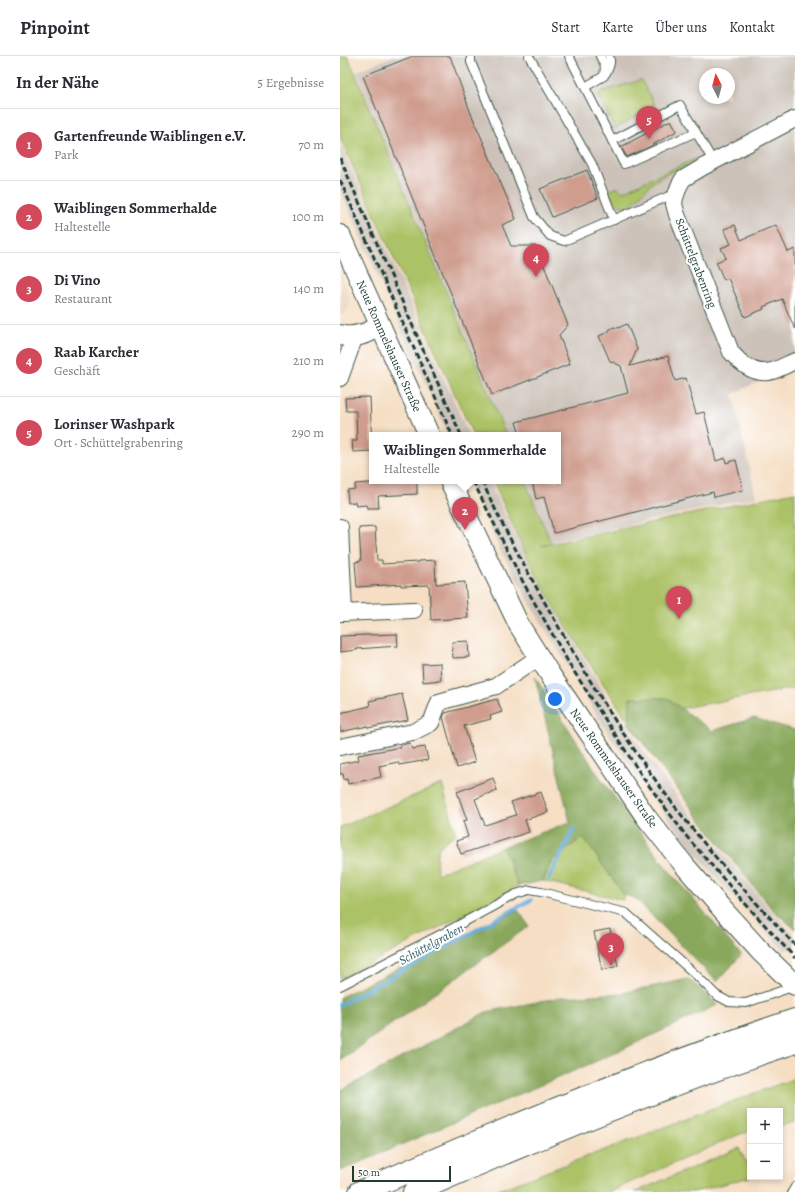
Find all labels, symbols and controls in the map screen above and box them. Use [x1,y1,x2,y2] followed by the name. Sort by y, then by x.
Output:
[20,15,90,41] text: Pinpoint
[551,18,580,37] text: Start
[602,18,633,37] text: Karte
[655,18,707,37] text: Über uns
[729,18,775,37] text: Kontakt
[699,68,735,104] north arrow
[16,71,99,94] text: In der Nähe
[258,74,324,91] text: 5 Ergebnisse
[636,106,662,139] pin: 5
[54,126,246,146] text: Gartenfreunde Waiblingen e.V.
[27,136,31,153] text: 1
[298,136,324,153] text: 70 m
[54,146,78,163] text: Park
[54,198,217,218] text: Waiblingen Sommerhalde
[26,208,32,225] text: 2
[292,208,324,225] text: 100 m
[672,216,720,310] street label: Schüttelgrabenring
[54,218,110,235] text: Haltestelle
[523,244,549,277] pin: 4
[54,270,101,290] text: Di Vino
[353,278,425,414] street label: Neue Rommelshauser Straße
[26,280,32,297] text: 3
[293,280,324,297] text: 140 m
[54,290,112,307] text: Restaurant
[54,342,139,362] text: Raab Karcher
[26,352,32,369] text: 4
[293,352,324,369] text: 210 m
[54,362,100,379] text: Geschäft
[54,414,174,434] text: Lorinser Washpark
[26,424,32,441] text: 5
[292,424,324,441] text: 290 m
[369,432,561,484] popup
[54,434,183,451] text: Ort · Schüttelgrabenring
[383,440,547,460] text: Waiblingen Sommerhalde
[383,460,440,477] text: Haltestelle
[452,497,478,530] pin: 2
[666,586,692,619] pin: 1
[545,689,565,709] your location
[567,705,661,831] street label: Neue Rommelshauser Straße
[395,919,467,969] water label: Schüttelgraben
[598,933,624,966] pin: 3
[747,1108,783,1180] map controls
[747,1108,783,1144] button: +
[747,1144,783,1180] button: −
[352,1164,451,1183] scale bar
[358,1165,380,1180] text: 50 m

